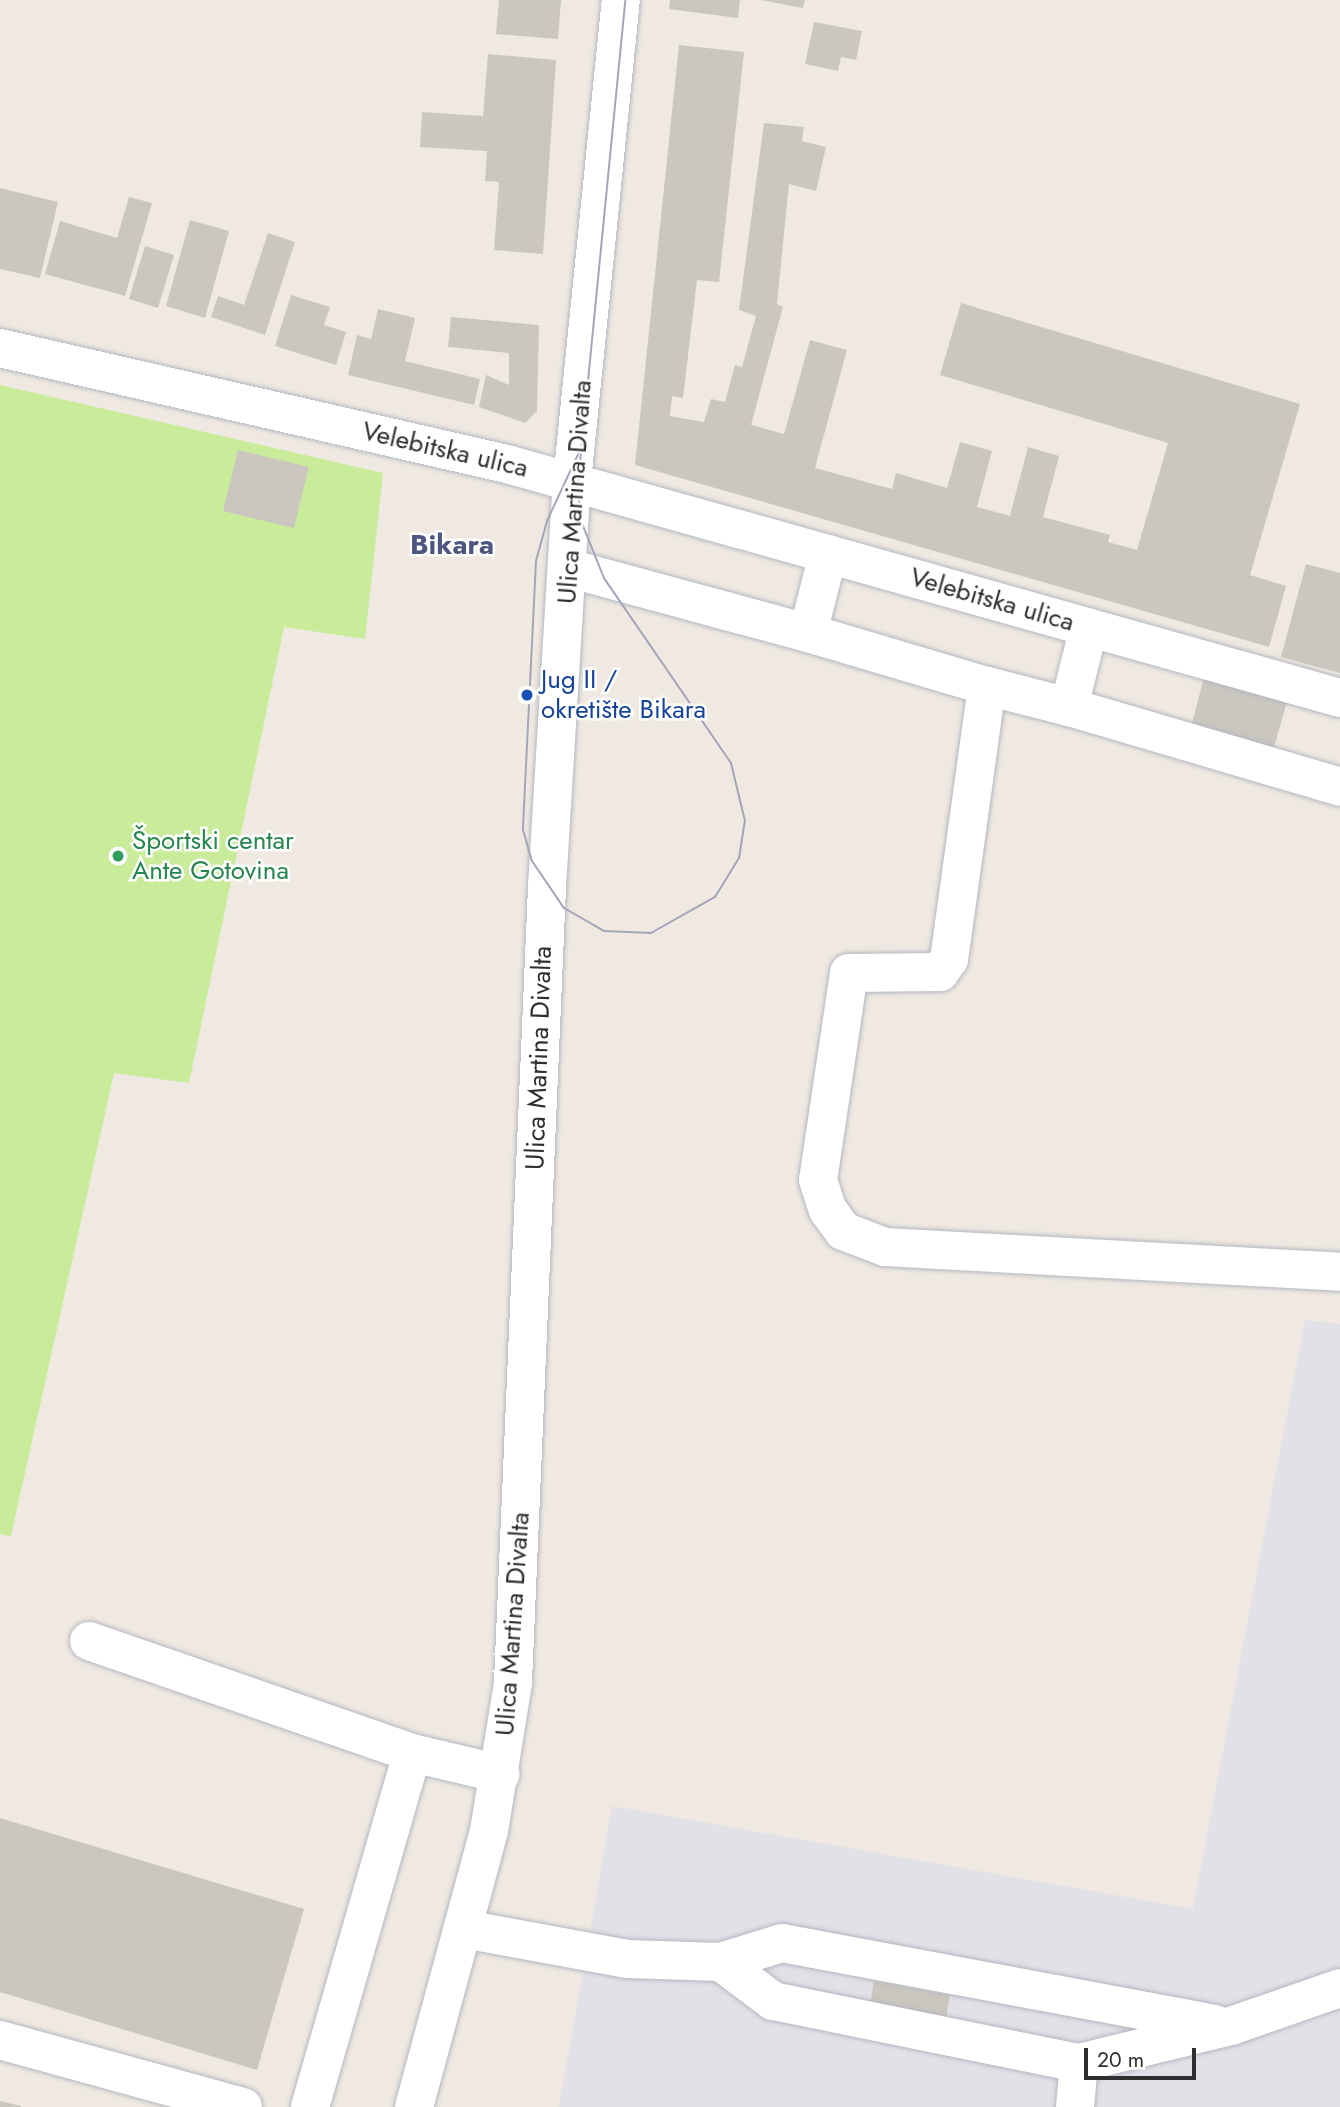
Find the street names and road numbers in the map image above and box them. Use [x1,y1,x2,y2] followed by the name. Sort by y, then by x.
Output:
[552,379,598,605] street label: Ulica Martina Divalta
[359,416,531,484] street label: Velebitska ulica
[906,562,1078,638] street label: Velebitska ulica
[519,945,559,1171] street label: Ulica Martina Divalta
[490,1511,536,1737] street label: Ulica Martina Divalta

